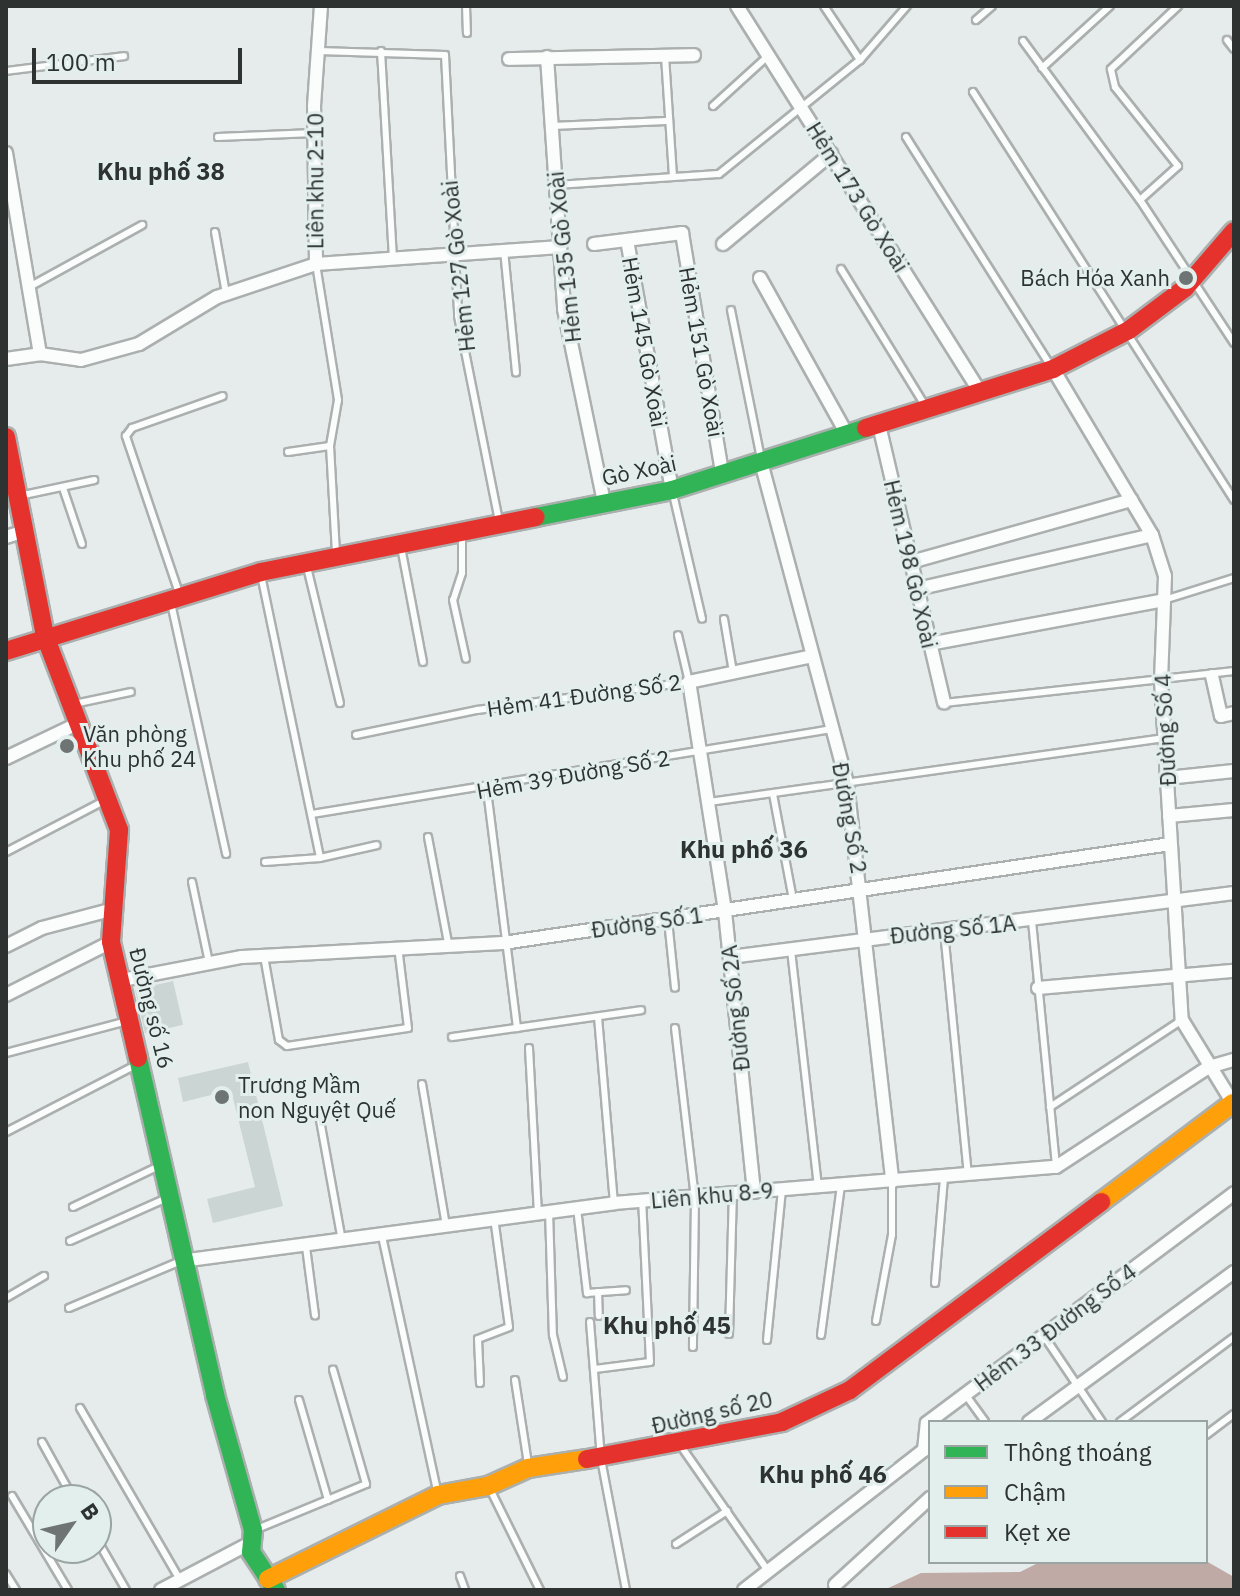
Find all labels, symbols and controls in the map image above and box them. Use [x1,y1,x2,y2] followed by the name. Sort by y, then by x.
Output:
[36,32,246,82] scale bar
[46,46,116,78] text: 100 m
[302,113,328,249] street label: Liên khu 2-10
[801,117,915,277] street label: Hẻm 173 Gò Xoài
[97,158,225,186] district label: Khu phố 38
[542,170,586,344] street label: Hẻm 135 Gò Xoài
[436,179,480,353] street label: Hẻm 127 Gò Xoài
[617,255,673,429] street label: Hẻm 145 Gò Xoài
[674,265,730,439] street label: Hẻm 151 Gò Xoài
[1020,265,1170,291] place label: Bách Hóa Xanh
[1177,269,1195,287] marker: Bách Hóa Xanh
[599,449,679,491] street label: Gò Xoài
[879,477,943,651] street label: Hẻm 198 Gò Xoài
[485,668,683,722] street label: Hẻm 41 Đường Số 2
[1149,673,1181,787] street label: Đường Số 4
[83,720,196,772] place label: Văn phòng Khu phố 24
[58,737,76,755] marker: Văn phòng Khu phố 24
[474,744,672,804] street label: Hẻm 39 Đường Số 2
[827,760,873,876] street label: Đường Số 2
[680,836,808,864] district label: Khu phố 36
[589,901,705,943] street label: Đường Số 1
[889,909,1017,949] street label: Đường Số 1A
[715,944,755,1072] street label: Đường Số 2A
[124,945,180,1071] street label: Đường số 16
[238,1071,396,1122] place label: Trương Mầm non Nguyệt Quế
[213,1088,231,1106] marker: Trương Mầm non Nguyệt Quế
[649,1176,775,1214] street label: Liên khu 8-9
[969,1257,1141,1397] street label: Hẻm 33 Đường Số 4
[603,1312,731,1340] district label: Khu phố 45
[649,1385,775,1439] street label: Đường số 20
[928,1420,1208,1564] legend
[1004,1436,1151,1468] text: Thông thoáng
[759,1461,887,1489] district label: Khu phố 46
[1004,1476,1066,1508] text: Chậm
[32,1484,112,1564] north arrow
[75,1497,107,1526] text: B
[1004,1516,1071,1548] text: Kẹt xe

